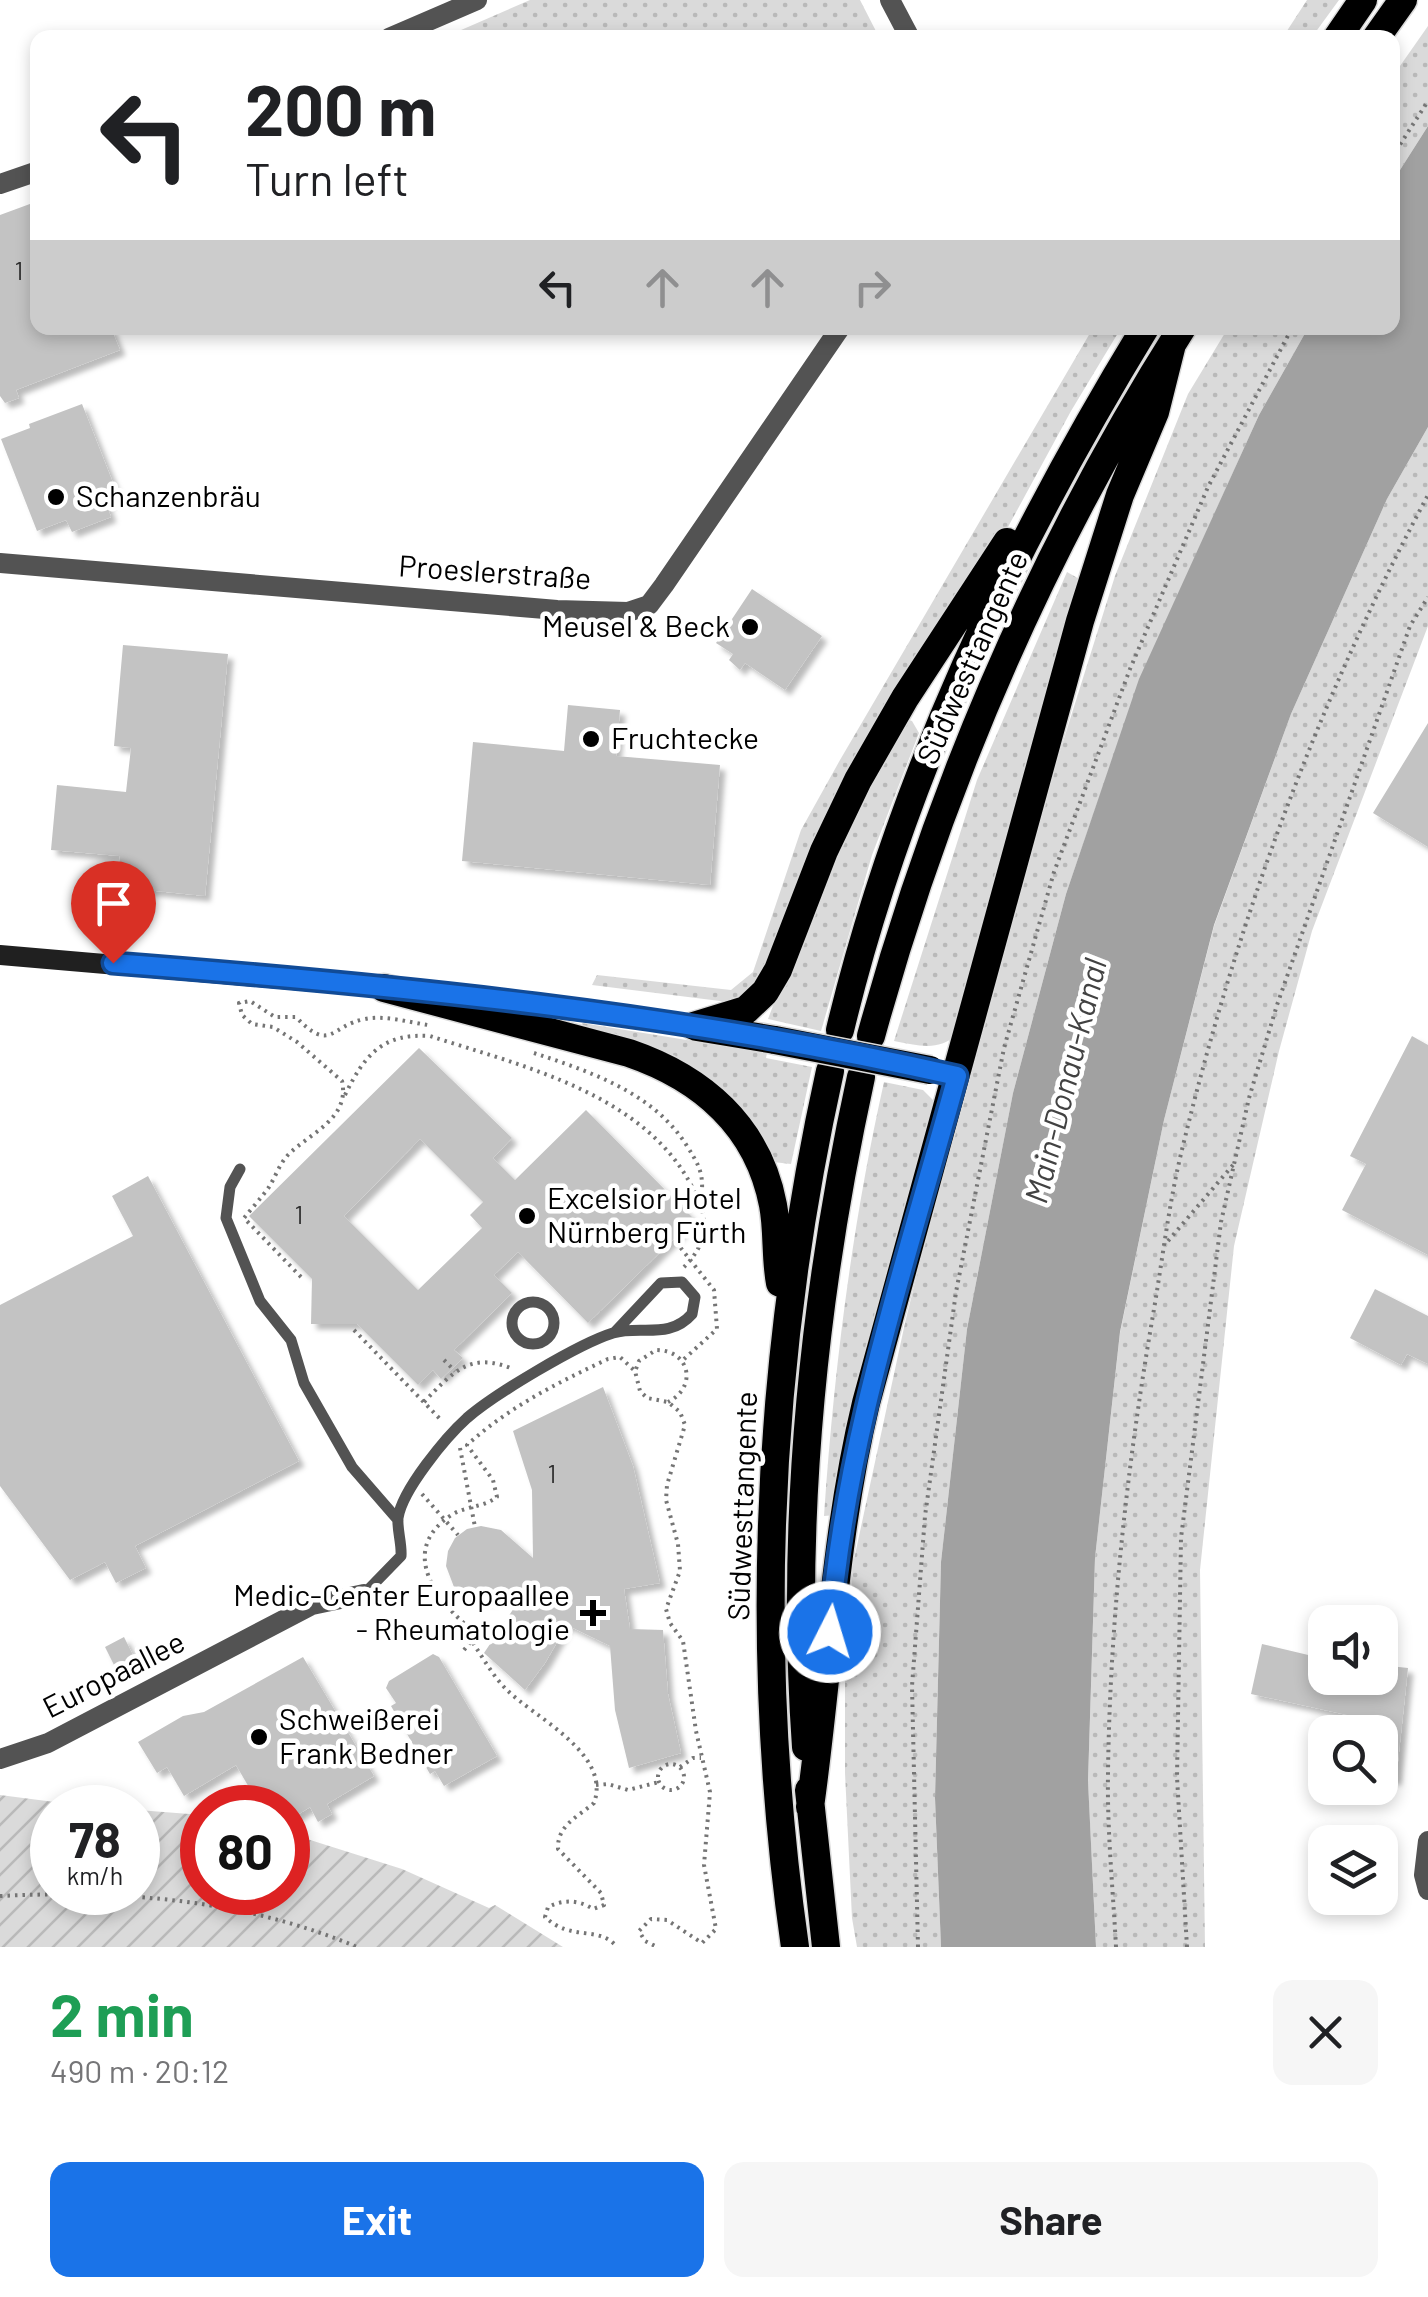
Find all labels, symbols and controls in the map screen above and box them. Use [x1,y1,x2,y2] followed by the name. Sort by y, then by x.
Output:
[245,66,436,150] text: 200 m
[80,70,210,200] icon: left
[245,151,409,205] text: Turn left
[15,255,23,285] house number: 1
[530,260,585,315] icon: left
[635,260,690,315] icon: ahead
[740,260,795,315] icon: ahead
[845,260,900,315] icon: right
[76,477,261,513] place label: Schanzenbräu
[45,486,67,508] marker: Schanzenbräu
[908,545,1034,769] street label: Südwesttangente
[398,546,593,596] street label: Proeslerstraße
[542,607,730,643] place label: Meusel & Beck
[739,616,761,638] marker: Meusel & Beck
[611,719,759,755] place label: Fruchtecke
[580,728,602,750] marker: Fruchtecke
[71,861,156,964] pin
[86,876,141,931] icon: arrive
[1015,954,1113,1207] water label: Main-Donau-Kanal
[547,1179,746,1249] place label: Excelsior Hotel Nürnberg Fürth
[295,1199,303,1229] house number: 1
[516,1205,538,1227] marker: Excelsior Hotel Nürnberg Fürth
[719,1391,763,1621] street label: Südwesttangente
[548,1458,556,1488] house number: 1
[233,1576,570,1646] place label: Medic-Center Europaallee - Rheumatologie
[778,1580,882,1684] position arrow
[580,1600,606,1626] marker: Medic-Center Europaallee - Rheumatologie
[1308,1605,1398,1915] map controls
[1308,1605,1398,1695] button: sound
[36,1622,190,1724] street label: Europaallee
[279,1700,453,1770] place label: Schweißerei Frank Bedner
[1308,1715,1398,1805] button: search
[248,1726,270,1748] marker: Schweißerei Frank Bedner
[180,1785,310,1915] speed limit sign: 80
[69,1808,121,1868] text: 78
[1308,1825,1398,1915] button: layers
[67,1860,123,1890] text: km/h
[50,1977,194,2049] text: 2 min
[1273,1980,1378,2085] button: close
[50,2051,229,2089] text: 490 m · 20:12
[50,2162,704,2277] button: Exit
[724,2162,1378,2277] button: Share

